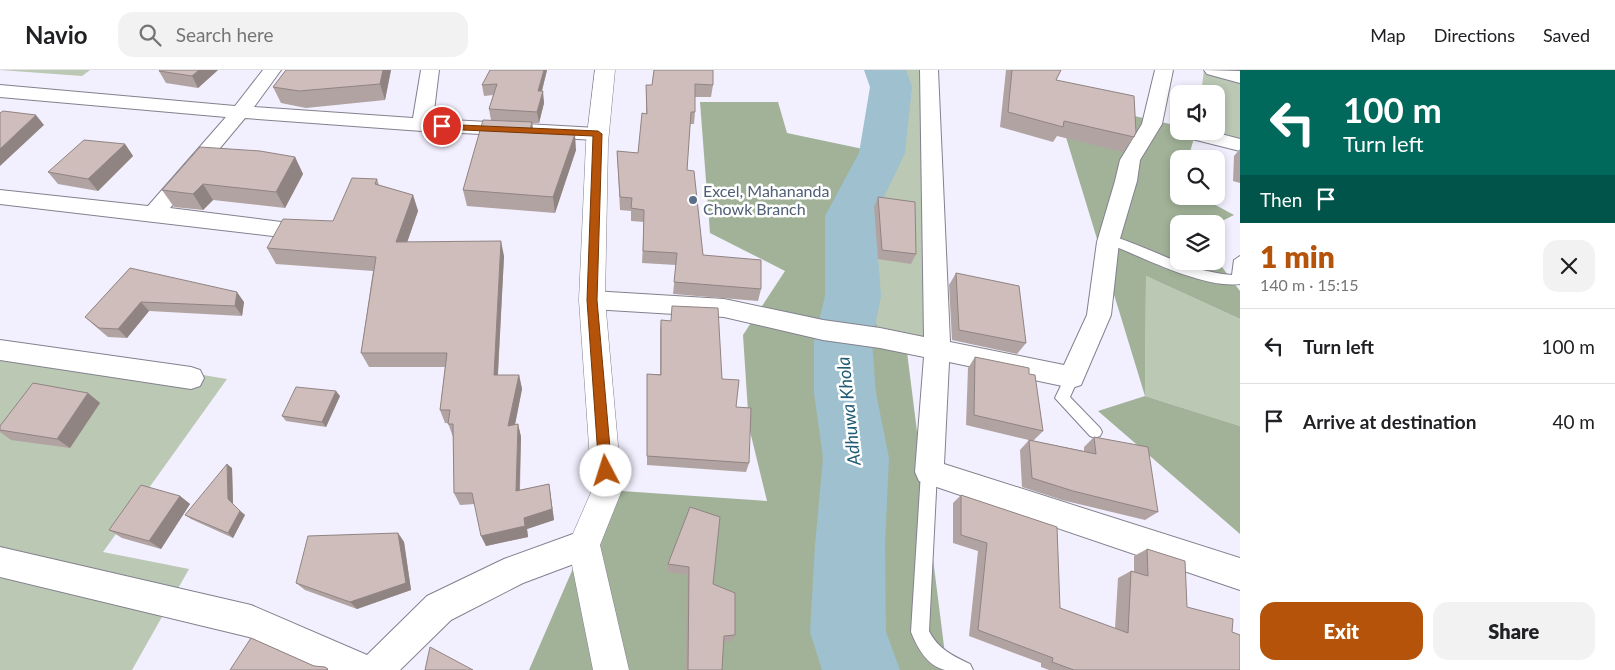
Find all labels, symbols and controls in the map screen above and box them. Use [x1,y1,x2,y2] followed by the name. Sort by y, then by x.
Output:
[118,12,468,57] search box
[25,20,88,49] text: Navio
[136,21,164,49] icon: search
[176,23,274,46] text: Search here
[1370,24,1406,46] text: Map
[1434,24,1515,46] text: Directions
[1543,24,1590,46] text: Saved
[1170,85,1225,270] map controls
[1170,85,1225,140] button: sound
[1343,88,1442,130] text: 100 m
[1260,90,1325,155] icon: left
[421,105,463,147] pin
[428,112,456,140] icon: arrive
[1343,130,1424,157] text: Turn left
[1170,150,1225,205] button: search
[703,181,829,218] place label: Excel, Mahananda Chowk Branch
[1312,185,1340,213] icon: arrive
[1260,188,1302,211] text: Then
[687,194,699,206] marker: Excel, Mahananda Chowk Branch
[1170,215,1225,270] button: layers
[1260,238,1335,274] text: 1 min
[1543,240,1595,292] button: close
[1260,275,1359,294] text: 140 m · 15:15
[1260,332,1288,360] icon: left
[1303,335,1374,358] text: Turn left
[1541,335,1595,358] text: 100 m
[831,356,865,468] water label: Adhuwa Khola
[1260,407,1288,435] icon: arrive
[1303,410,1476,433] text: Arrive at destination
[1552,410,1595,433] text: 40 m
[579,444,631,496] position arrow
[1260,602,1423,660] button: Exit
[1433,602,1595,660] button: Share

